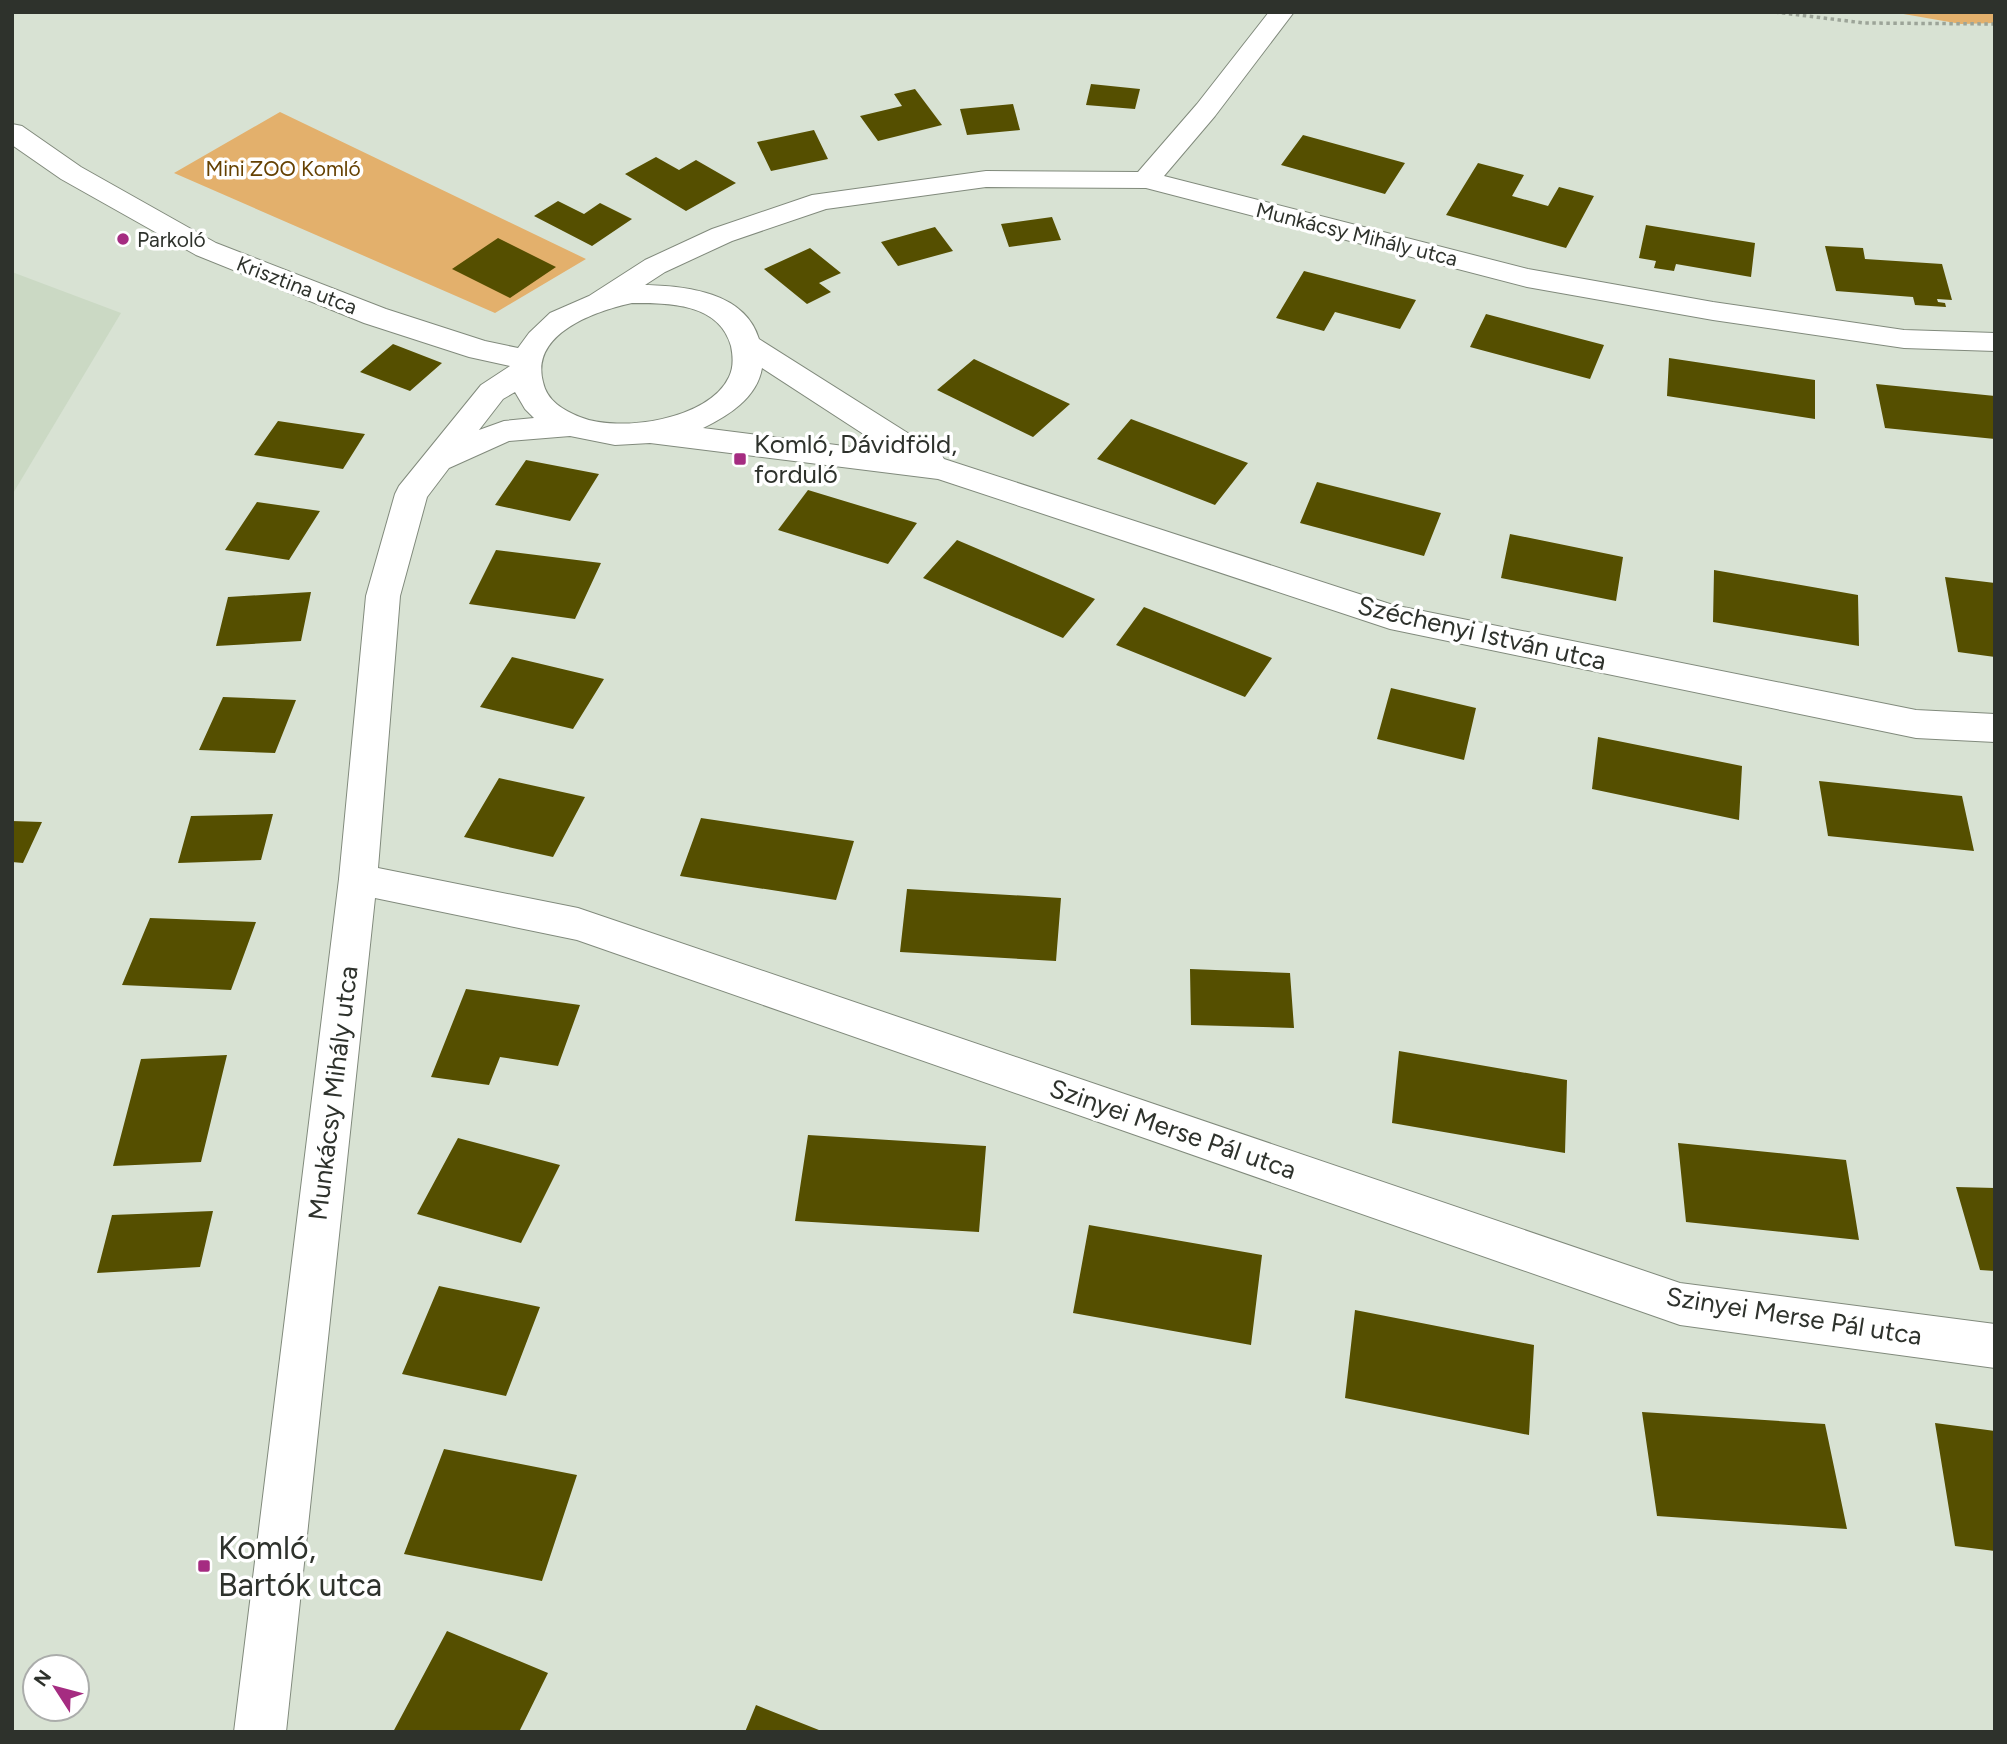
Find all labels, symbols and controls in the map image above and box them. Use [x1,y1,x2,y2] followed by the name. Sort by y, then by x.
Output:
[205,156,361,181] park label: Mini ZOO Komló
[1254,197,1460,271] street label: Munkácsy Mihály utca
[137,227,206,252] place label: Parkoló
[115,231,131,247] marker: Parkoló
[233,251,361,319] street label: Krisztina utca
[754,428,957,490] place label: Komló, Dávidföld, forduló
[732,451,748,467] marker: Komló, Dávidföld, forduló
[1355,589,1609,677] street label: Széchenyi István utca
[302,964,364,1222] street label: Munkácsy Mihály utca
[1046,1072,1300,1186] street label: Szinyei Merse Pál utca
[1664,1280,1924,1352] street label: Szinyei Merse Pál utca
[218,1529,382,1604] place label: Komló, Bartók utca
[196,1558,212,1574] marker: Komló, Bartók utca
[21,1653,91,1723] north arrow
[29,1666,56,1691] text: N

